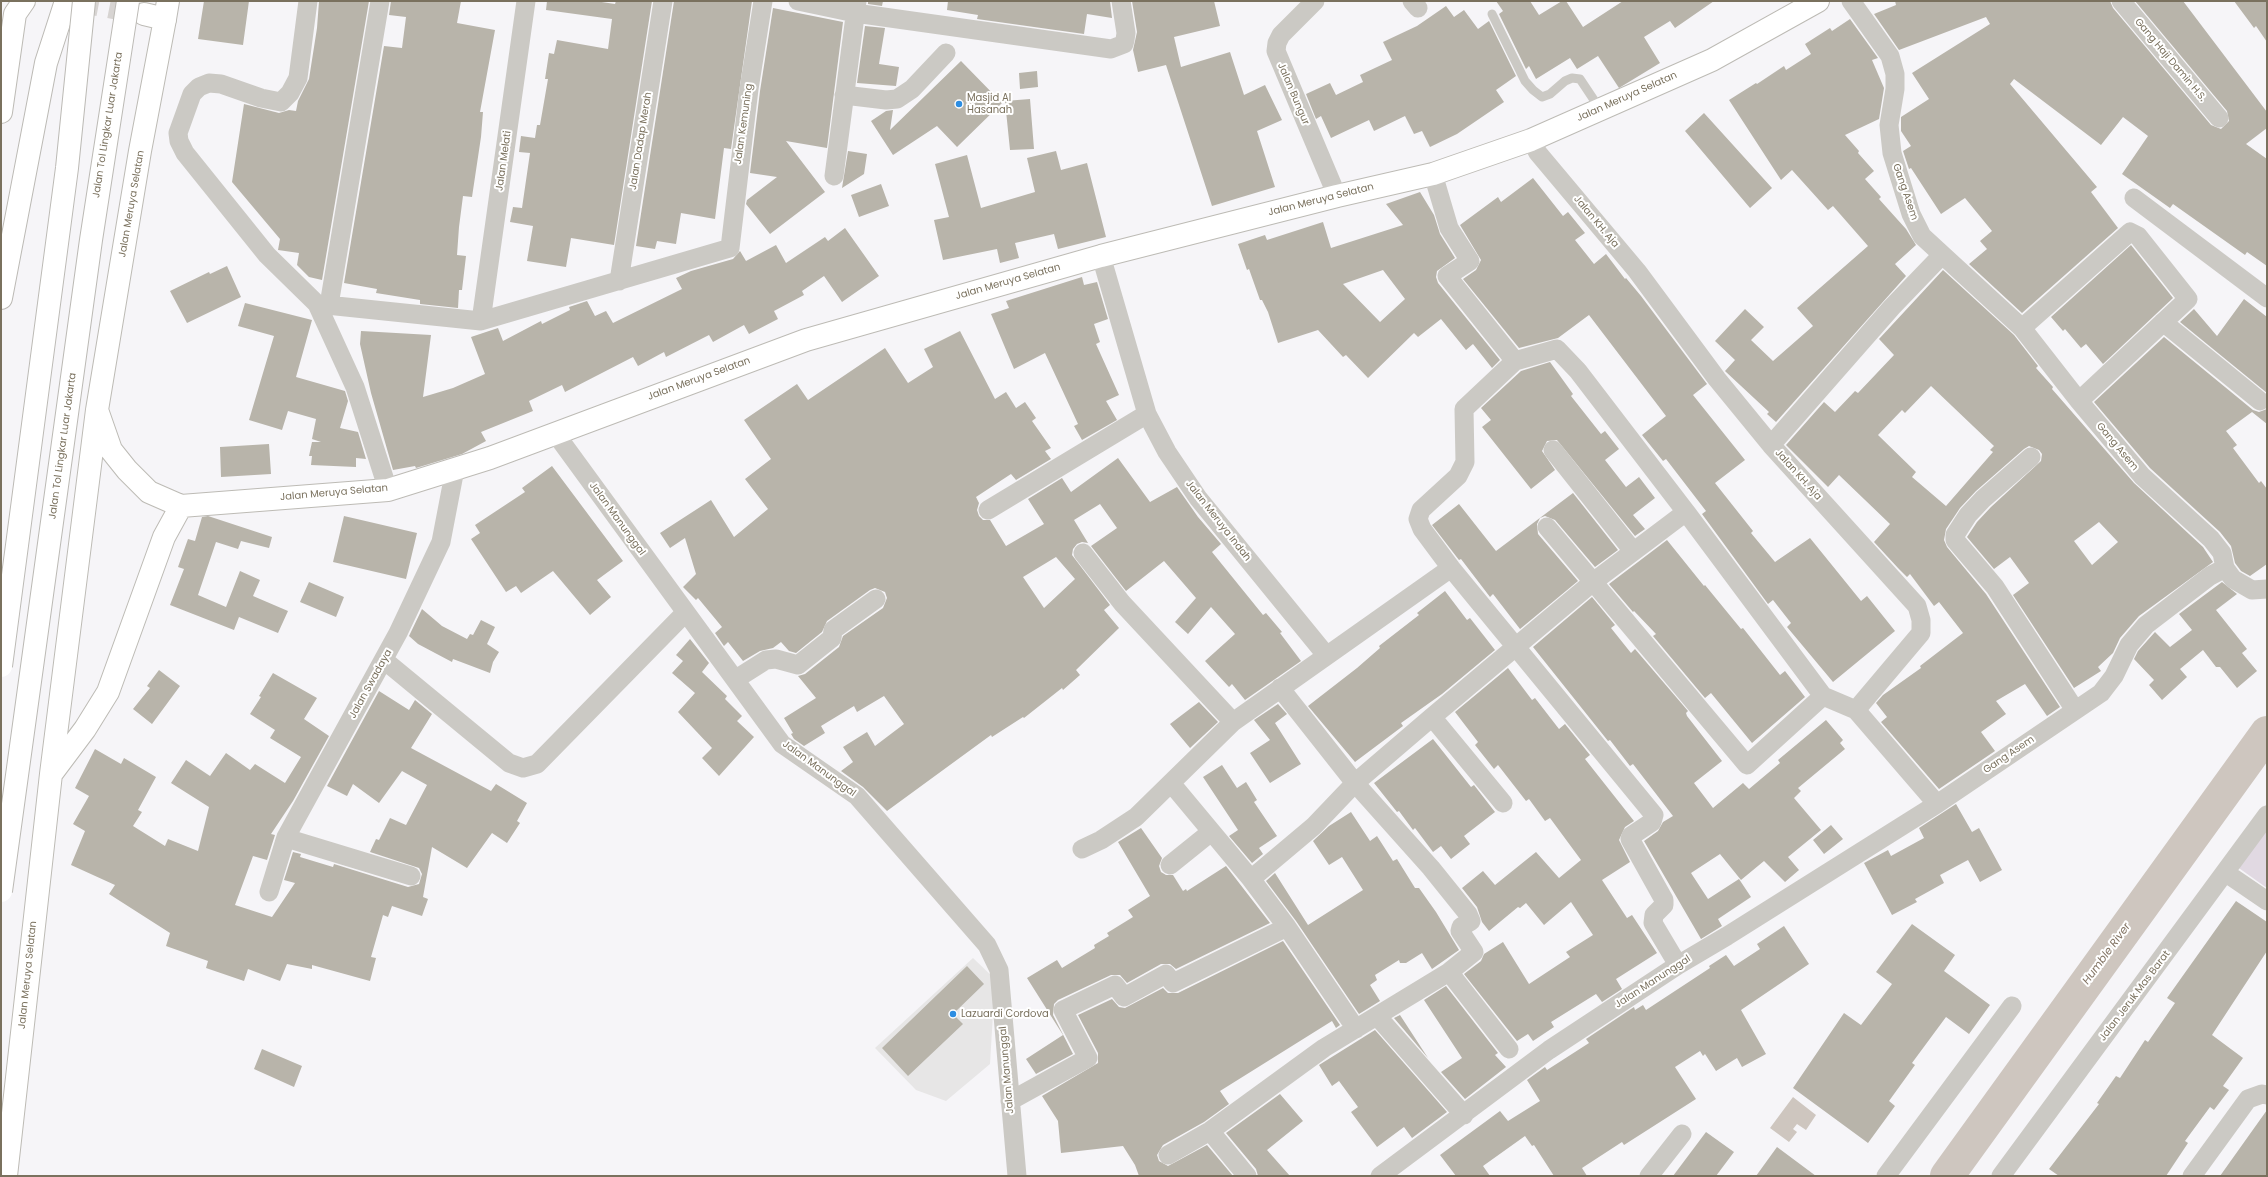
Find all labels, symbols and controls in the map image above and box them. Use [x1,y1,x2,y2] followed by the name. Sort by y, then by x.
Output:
[2132,16,2208,104] street label: Gang Haji Damin H.S.
[91,51,125,199] street label: Jalan Tol Lingkar Luar Jakarta
[1275,61,1311,127] street label: Jalan Bungur
[1575,69,1679,125] street label: Jalan Meruya Selatan
[732,83,756,165] street label: Jalan Kemuning
[627,91,655,191] street label: Jalan Dadap Merah
[967,92,1012,116] place label: Masjid Al Hasanah
[954,99,964,109] marker: Masjid Al Hasanah
[494,130,514,192] street label: Jalan Melati
[117,150,147,258] street label: Jalan Meruya Selatan
[1890,162,1920,222] street label: Gang Asem
[1267,181,1375,219] street label: Jalan Meruya Selatan
[1571,194,1621,250] street label: Jalan KH. Aja
[954,261,1062,303] street label: Jalan Meruya Selatan
[646,355,752,403] street label: Jalan Meruya Selatan
[47,372,79,520] street label: Jalan Tol Lingkar Luar Jakarta
[2093,421,2141,473] street label: Gang Asem
[1772,447,1824,503] street label: Jalan KH. Aja
[1183,478,1253,564] street label: Jalan Meruya Indah
[586,480,648,558] street label: Jalan Manunggal
[279,482,389,504] street label: Jalan Meruya Selatan
[347,647,395,721] street label: Jalan Swadaya
[1981,734,2037,776] street label: Gang Asem
[780,738,858,800] street label: Jalan Manunggal
[16,920,40,1030] street label: Jalan Meruya Selatan
[2080,921,2134,987] water label: Humble River
[2097,948,2173,1044] street label: Jalan Jeruk Mas Barat
[1613,953,1693,1011] street label: Jalan Manunggal
[961,1008,1049,1020] place label: Lazuardi Cordova
[948,1009,958,1019] marker: Lazuardi Cordova
[997,1026,1017,1114] street label: Jalan Manunggal

